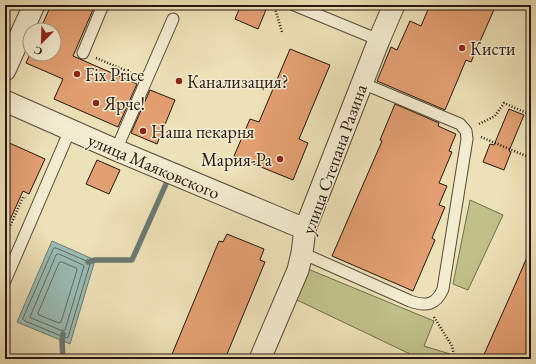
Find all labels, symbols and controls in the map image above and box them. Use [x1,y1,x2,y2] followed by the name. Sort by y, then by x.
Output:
[22,22,62,62] north arrow
[470,37,516,60] place label: Кисти
[32,43,44,59] text: С
[457,43,467,53] marker: Кисти
[85,63,144,86] place label: Fix Price
[72,69,82,79] marker: Fix Price
[187,70,288,93] place label: Канализация?
[174,76,184,86] marker: Канализация?
[296,80,372,237] street label: улица Степана Разина
[103,92,145,115] place label: Ярче!
[91,98,101,108] marker: Ярче!
[151,120,254,143] place label: Наша пекарня
[138,126,148,136] marker: Наша пекарня
[85,128,223,204] street label: улица Маяковского
[201,148,273,171] place label: Мария-Ра
[275,154,285,164] marker: Мария-Ра

